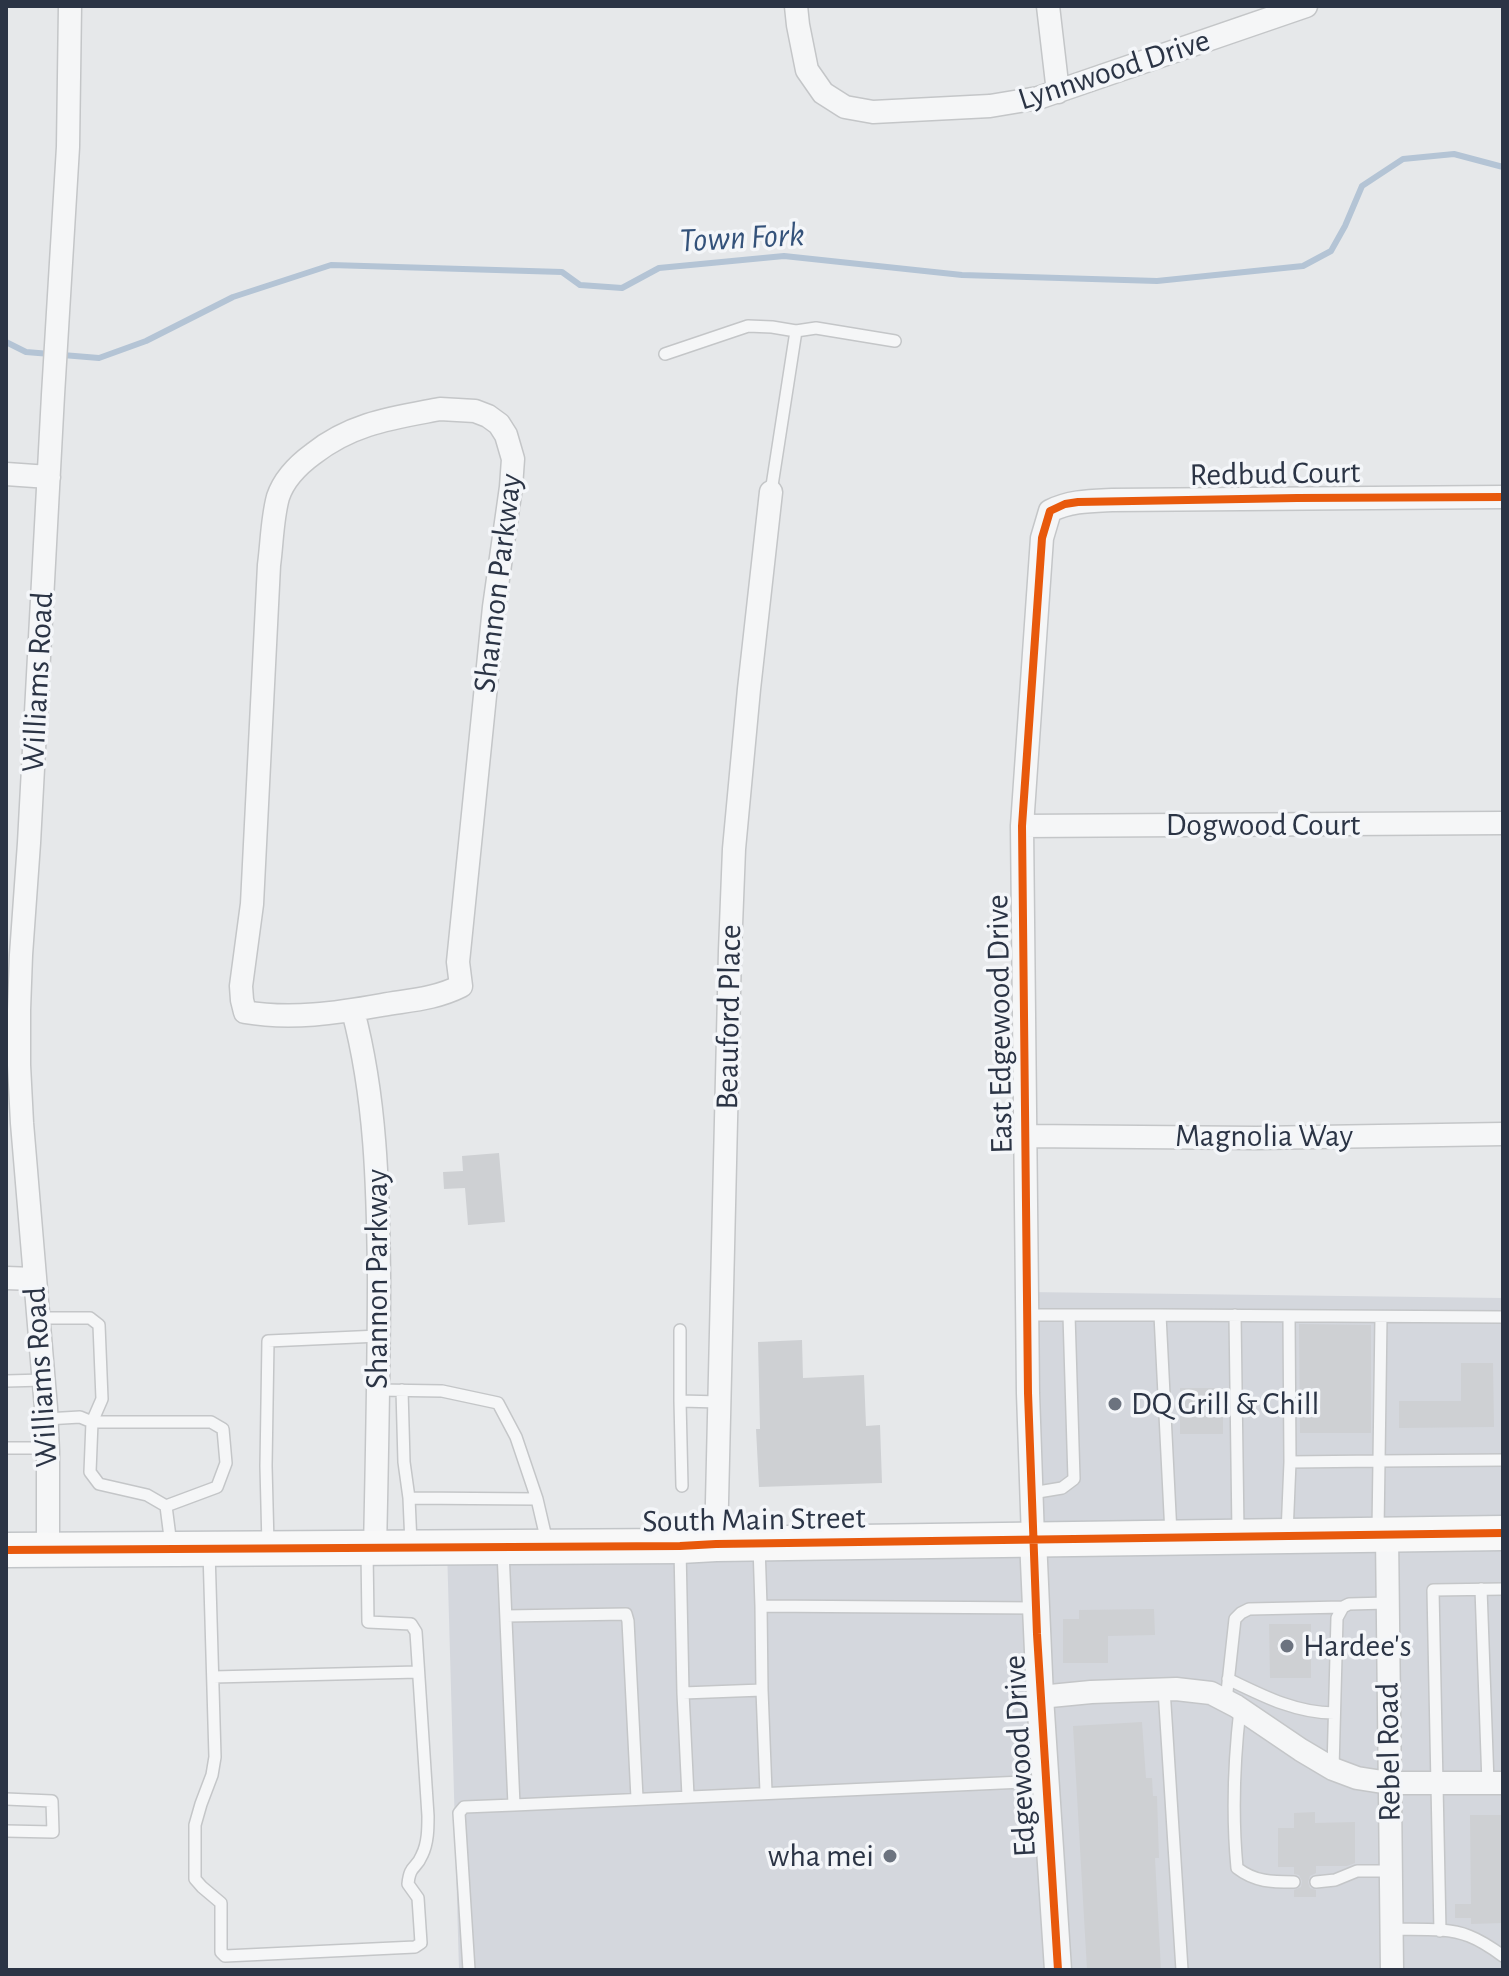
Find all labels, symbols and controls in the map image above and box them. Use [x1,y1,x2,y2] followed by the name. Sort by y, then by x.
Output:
[1013,21,1215,119] street label: Lynnwood Drive
[679,214,805,262] water label: Town Fork
[1189,453,1361,495] street label: Redbud Court
[466,471,530,695] street label: Shannon Parkway
[14,591,62,773] street label: Williams Road
[1166,806,1360,844] street label: Dogwood Court
[979,894,1021,1154] street label: East Edgewood Drive
[708,924,750,1110] street label: Beauford Place
[1175,1117,1353,1155] street label: Magnolia Way
[358,1169,396,1389] street label: Shannon Parkway
[16,1286,66,1468] street label: Williams Road
[1131,1385,1319,1423] place label: DQ Grill & Chill
[1106,1395,1124,1413] marker: DQ Grill & Chill
[642,1499,866,1541] street label: South Main Street
[1303,1627,1411,1665] place label: Hardee's
[1278,1637,1296,1655] marker: Hardee's
[996,1654,1044,1858] street label: Edgewood Drive
[1369,1682,1409,1822] street label: Rebel Road
[768,1837,874,1875] place label: wha mei
[881,1847,899,1865] marker: wha mei

